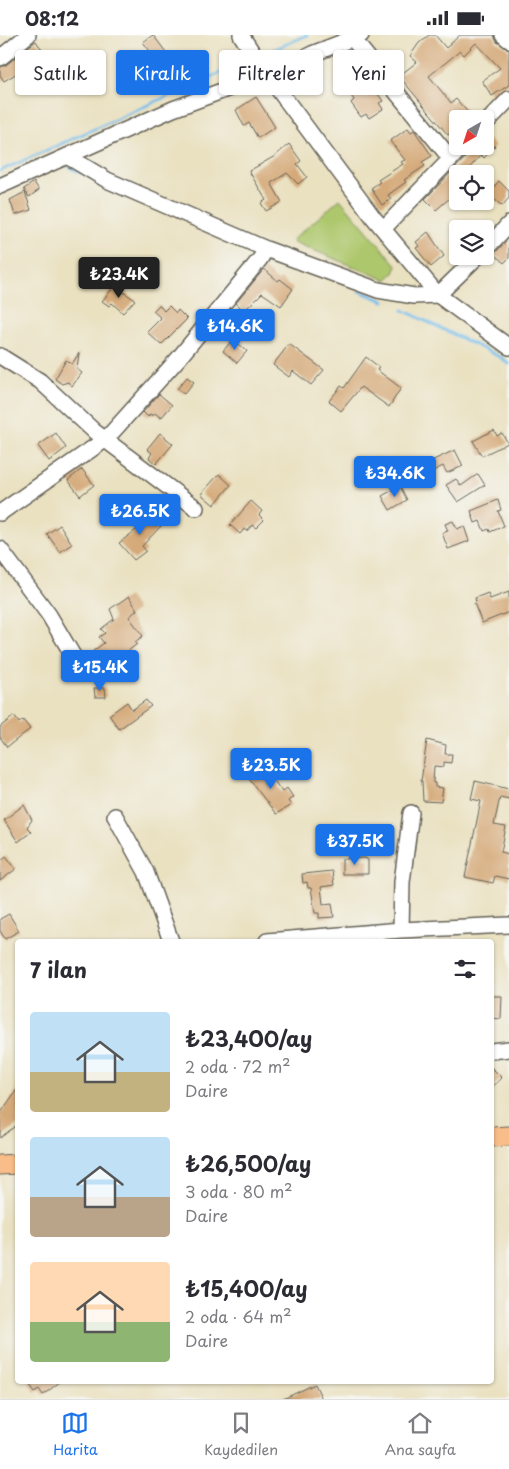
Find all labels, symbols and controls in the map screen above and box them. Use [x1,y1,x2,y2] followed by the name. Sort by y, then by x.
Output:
[25,4,79,32] text: 08:12
[15,50,106,95] chip: Satılık
[116,50,209,95] chip: Kiralık
[219,50,323,95] chip: Filtreler
[333,50,404,95] chip: Yeni
[449,110,494,155] north arrow
[449,110,494,265] map controls
[449,165,494,210] button: locate
[449,220,494,265] button: layers
[78,257,160,299] pin: ₺23.4K
[90,261,148,285] text: ₺23.4K
[194,309,276,351] pin: ₺14.6K
[207,313,263,337] text: ₺14.6K
[354,455,436,498] pin: ₺34.6K
[365,460,425,484] text: ₺34.6K
[99,493,181,536] pin: ₺26.5K
[110,498,170,522] text: ₺26.5K
[59,649,141,692] pin: ₺15.4K
[72,654,128,678] text: ₺15.4K
[230,747,312,790] pin: ₺23.5K
[242,752,300,776] text: ₺23.5K
[314,823,396,866] pin: ₺37.5K
[326,828,384,852] text: ₺37.5K
[30,953,87,985] text: 7 ilan
[451,955,479,983] icon: filters
[185,1022,312,1054] text: ₺23,400/ay
[70,1032,130,1092] icon: home
[185,1054,290,1078] text: 2 oda · 72 m²
[185,1078,228,1102] text: Daire
[185,1147,311,1179] text: ₺26,500/ay
[70,1157,130,1217] icon: home
[185,1179,292,1203] text: 3 oda · 80 m²
[185,1203,228,1227] text: Daire
[185,1272,307,1304] text: ₺15,400/ay
[70,1282,130,1342] icon: home
[185,1304,291,1328] text: 2 oda · 64 m²
[185,1328,228,1352] text: Daire
[53,1409,98,1460] tab: Harita
[204,1409,278,1460] tab: Kaydedilen
[385,1409,456,1460] tab: Ana sayfa

